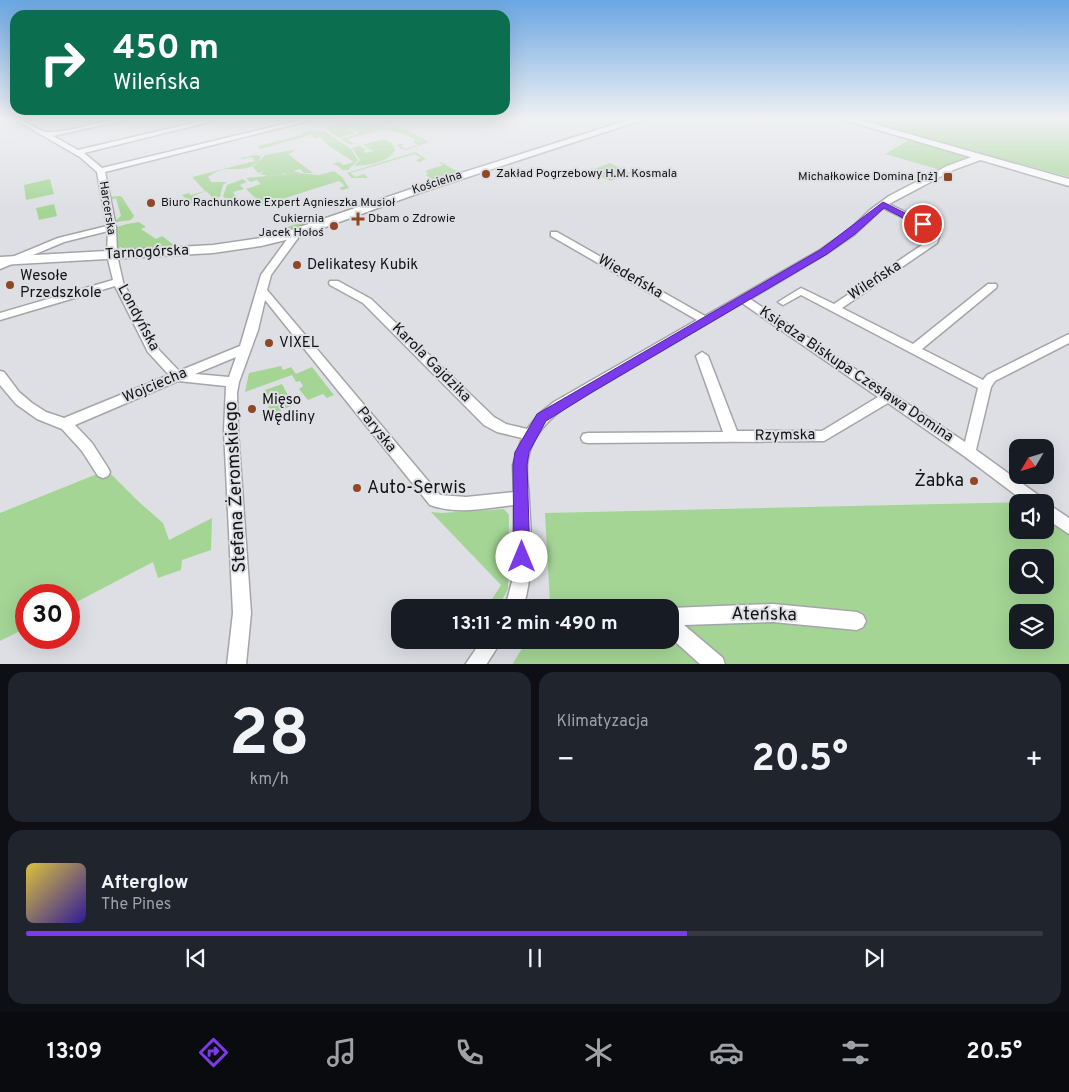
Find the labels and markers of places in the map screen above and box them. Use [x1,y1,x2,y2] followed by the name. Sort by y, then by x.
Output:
[496,166,677,182] place label: Zakład Pogrzebowy H.M. Kosmala
[480,168,492,180] marker: Zakład Pogrzebowy H.M. Kosmala
[798,169,938,185] place label: Michałkowice Domina [nż]
[942,171,954,183] marker: Michałkowice Domina [nż]
[161,195,395,211] place label: Biuro Rachunkowe Expert Agnieszka Musioł
[145,197,157,209] marker: Biuro Rachunkowe Expert Agnieszka Musioł
[902,203,944,245] pin
[259,211,324,241] place label: Cukiernia Jacek Hołoś
[368,211,455,227] place label: Dbam o Zdrowie
[352,213,364,225] marker: Dbam o Zdrowie
[328,220,340,232] marker: Cukiernia Jacek Hołoś
[307,256,418,275] place label: Delikatesy Kubik
[291,259,303,271] marker: Delikatesy Kubik
[20,267,102,303] place label: Wesołe Przedszkole
[4,279,16,291] marker: Wesołe Przedszkole
[279,334,319,353] place label: VIXEL
[263,337,275,349] marker: VIXEL
[262,391,315,427] place label: Mięso Wędliny
[246,403,258,415] marker: Mięso Wędliny
[914,468,964,493] place label: Żabka
[968,475,980,487] marker: Żabka
[367,477,466,500] place label: Auto-Serwis
[351,482,363,494] marker: Auto-Serwis

